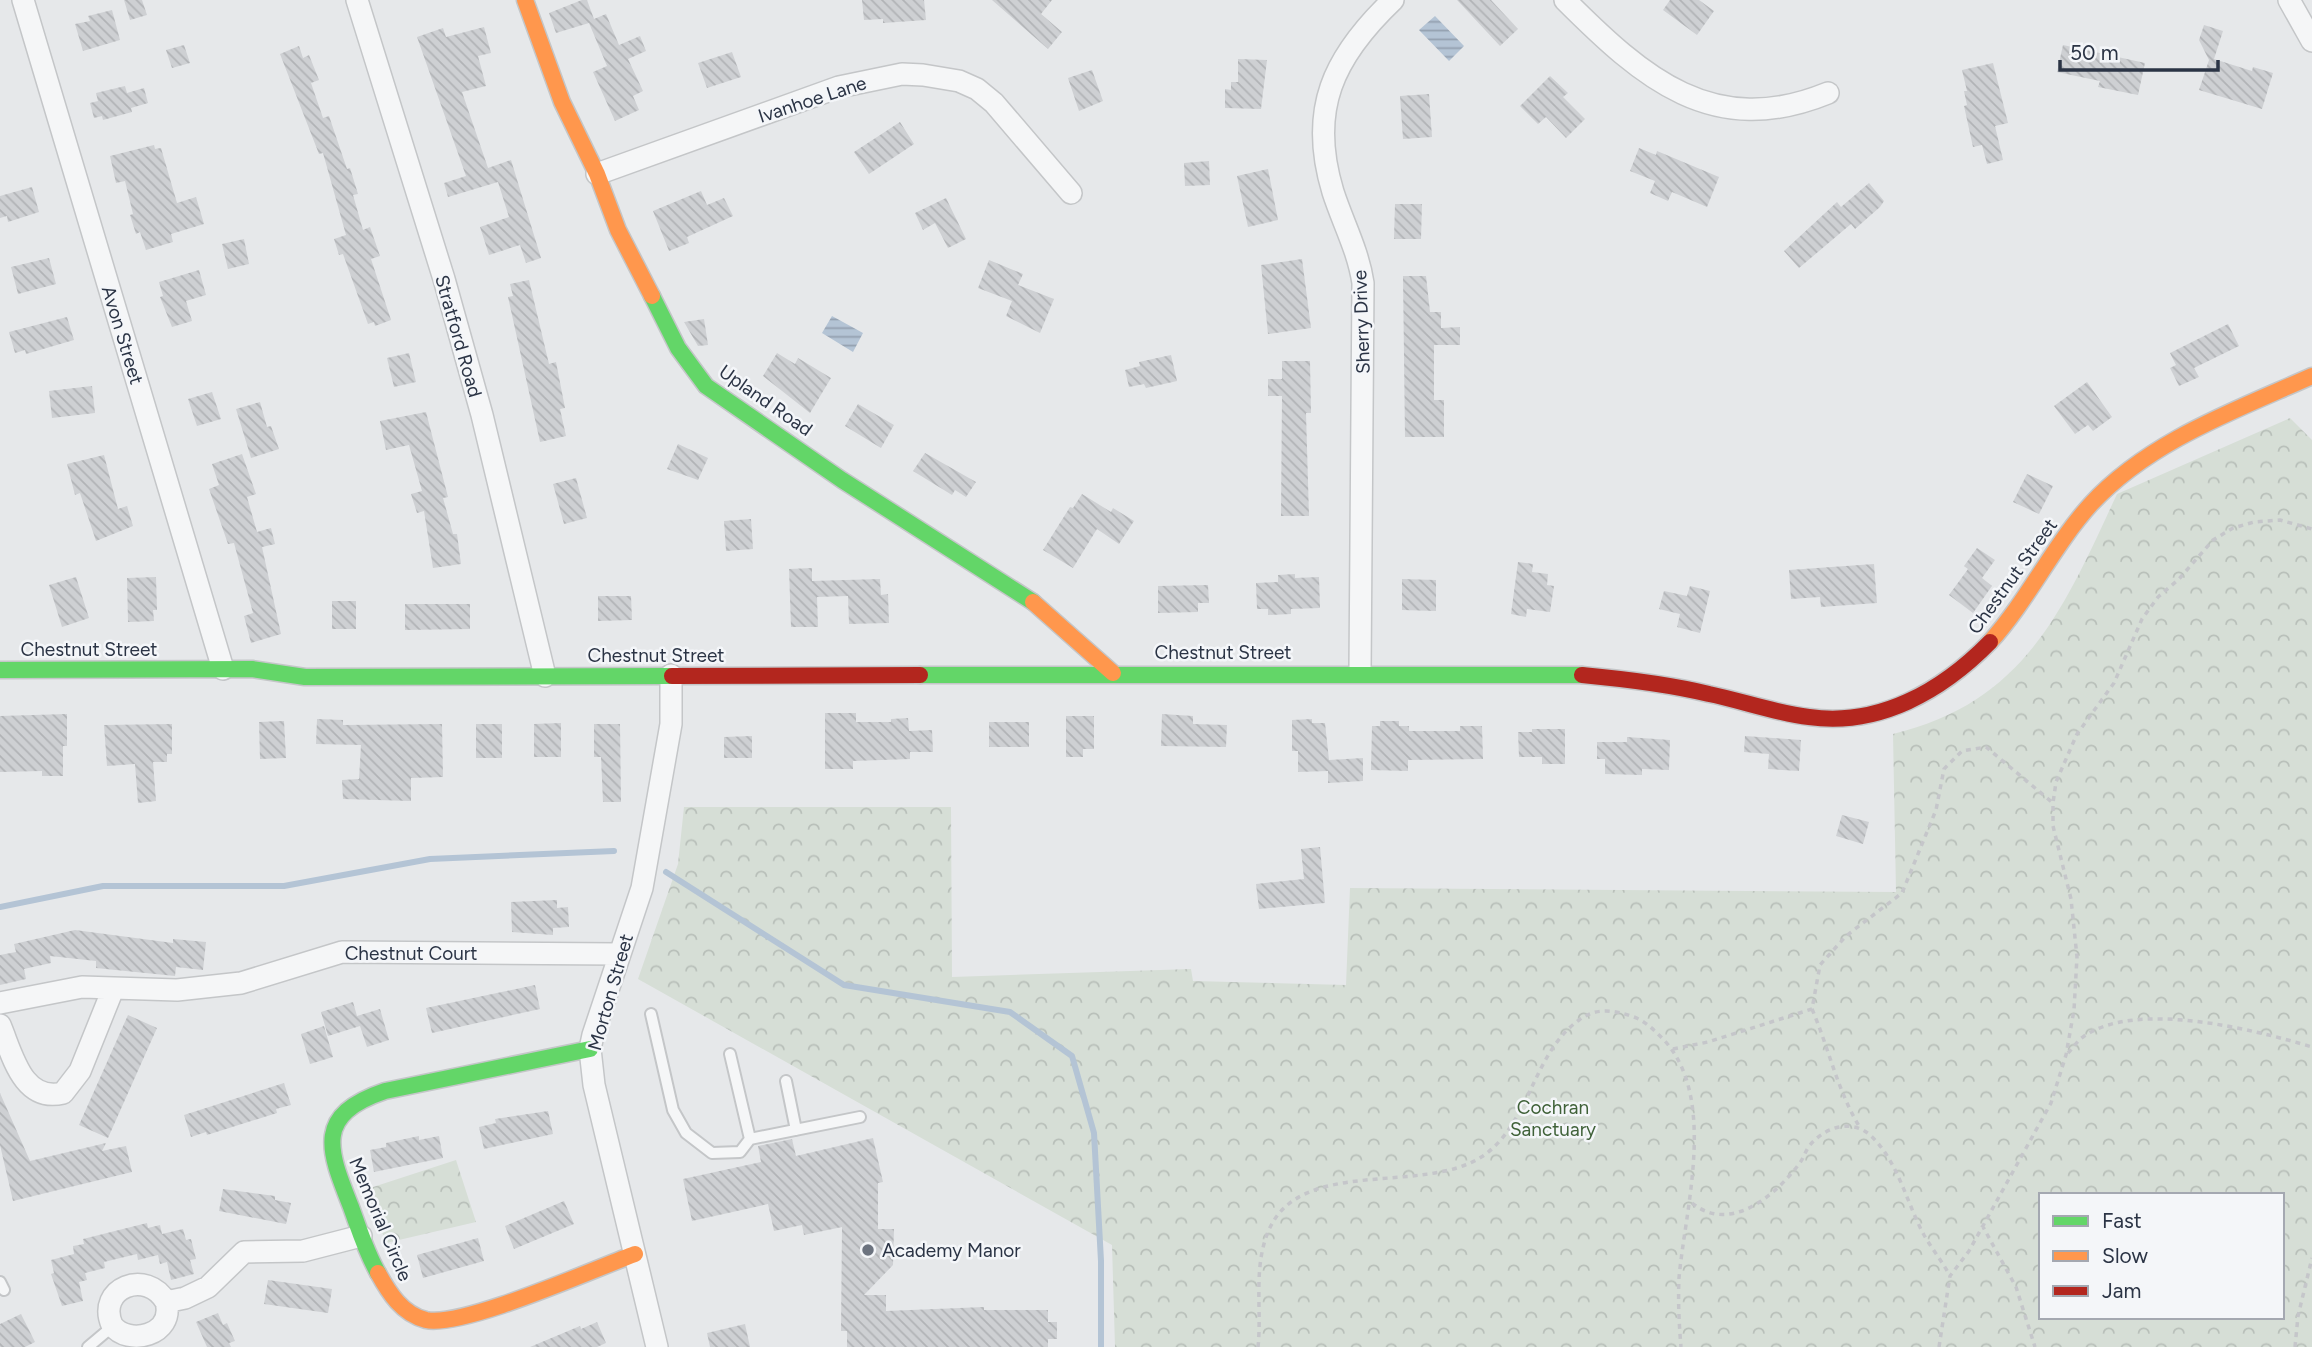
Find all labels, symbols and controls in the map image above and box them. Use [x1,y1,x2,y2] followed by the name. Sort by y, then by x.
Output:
[2060,28,2218,72] scale bar
[2070,40,2119,65] text: 50 m
[755,71,869,128] street label: Ivanhoe Lane
[1348,270,1375,374] street label: Sherry Drive
[430,272,487,400] street label: Stratford Road
[97,283,148,387] street label: Avon Street
[715,360,817,441] street label: Upland Road
[1963,514,2062,638] street label: Chestnut Street
[21,638,158,661] street label: Chestnut Street
[1155,641,1292,664] street label: Chestnut Street
[588,644,725,667] street label: Chestnut Street
[583,931,638,1053] street label: Morton Street
[345,942,477,965] street label: Chestnut Court
[1510,1096,1596,1141] park label: Cochran Sanctuary
[344,1154,417,1285] street label: Memorial Circle
[2039,1193,2284,1319] legend
[2102,1208,2142,1233] text: Fast
[882,1239,1021,1262] place label: Academy Manor
[860,1242,876,1258] marker: Academy Manor
[2102,1243,2148,1268] text: Slow
[2102,1278,2141,1303] text: Jam

